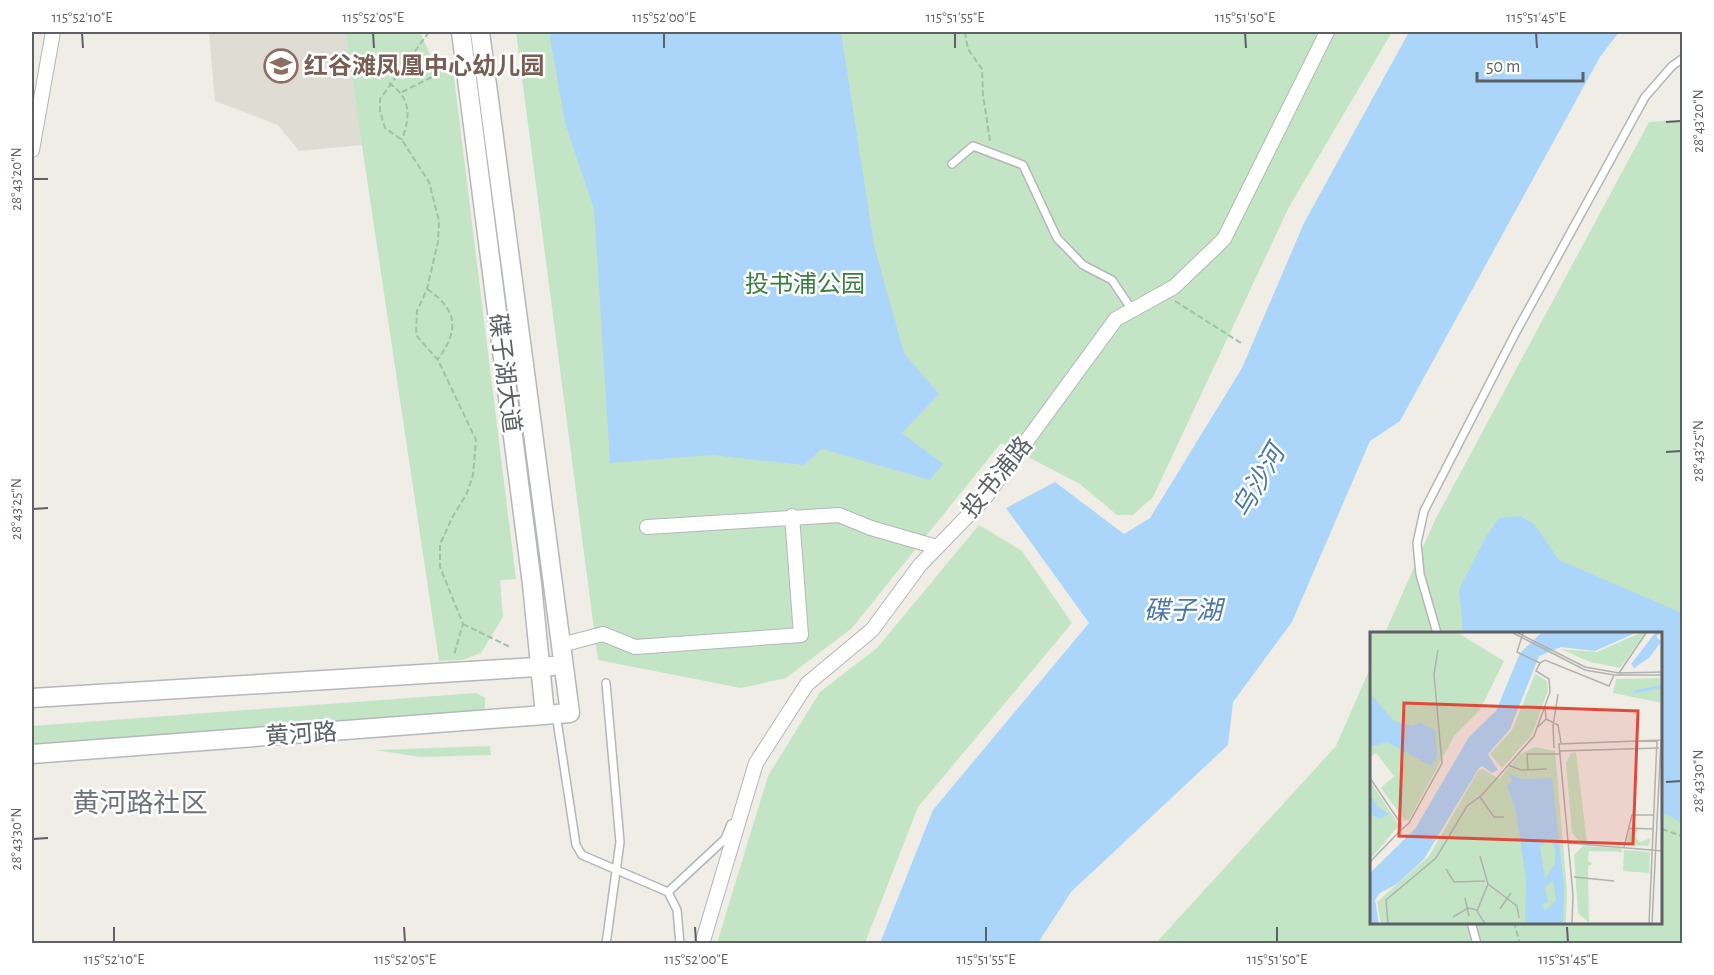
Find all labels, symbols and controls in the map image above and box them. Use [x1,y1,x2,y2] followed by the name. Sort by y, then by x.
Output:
[51,10,113,25] text: 115°52'10"E
[342,10,404,25] text: 115°52'05"E
[632,10,696,25] text: 115°52'00"E
[926,10,984,25] text: 115°51'55"E
[1215,10,1275,25] text: 115°51'50"E
[1506,10,1566,25] text: 115°51'45"E
[1477,45,1584,83] scale bar
[263,48,299,84] school or university icon: 红谷滩凤凰中心幼儿园
[304,53,544,79] place label: 红谷滩凤凰中心幼儿园
[1486,58,1520,76] text: 50 m
[1691,89,1706,153] text: 28°43'20"N
[9,147,24,211] text: 28°43'20"N
[745,271,865,297] park label: 投书浦公园
[485,312,525,434] street label: 碟子湖大道
[1691,420,1706,482] text: 28°43'25"N
[957,432,1037,522] street label: 投书浦路
[1227,436,1292,522] water label: 乌沙河
[9,478,24,540] text: 28°43'25"N
[1144,597,1226,624] water label: 碟子湖
[1370,632,1663,924] inset map
[264,719,338,749] street label: 黄河路
[1691,750,1706,812] text: 28°43'30"N
[73,789,208,817] district label: 黄河路社区
[9,808,24,870] text: 28°43'30"N
[83,952,145,967] text: 115°52'10"E
[374,952,436,967] text: 115°52'05"E
[664,952,728,967] text: 115°52'00"E
[957,952,1015,967] text: 115°51'55"E
[1247,952,1307,967] text: 115°51'50"E
[1538,952,1598,967] text: 115°51'45"E

